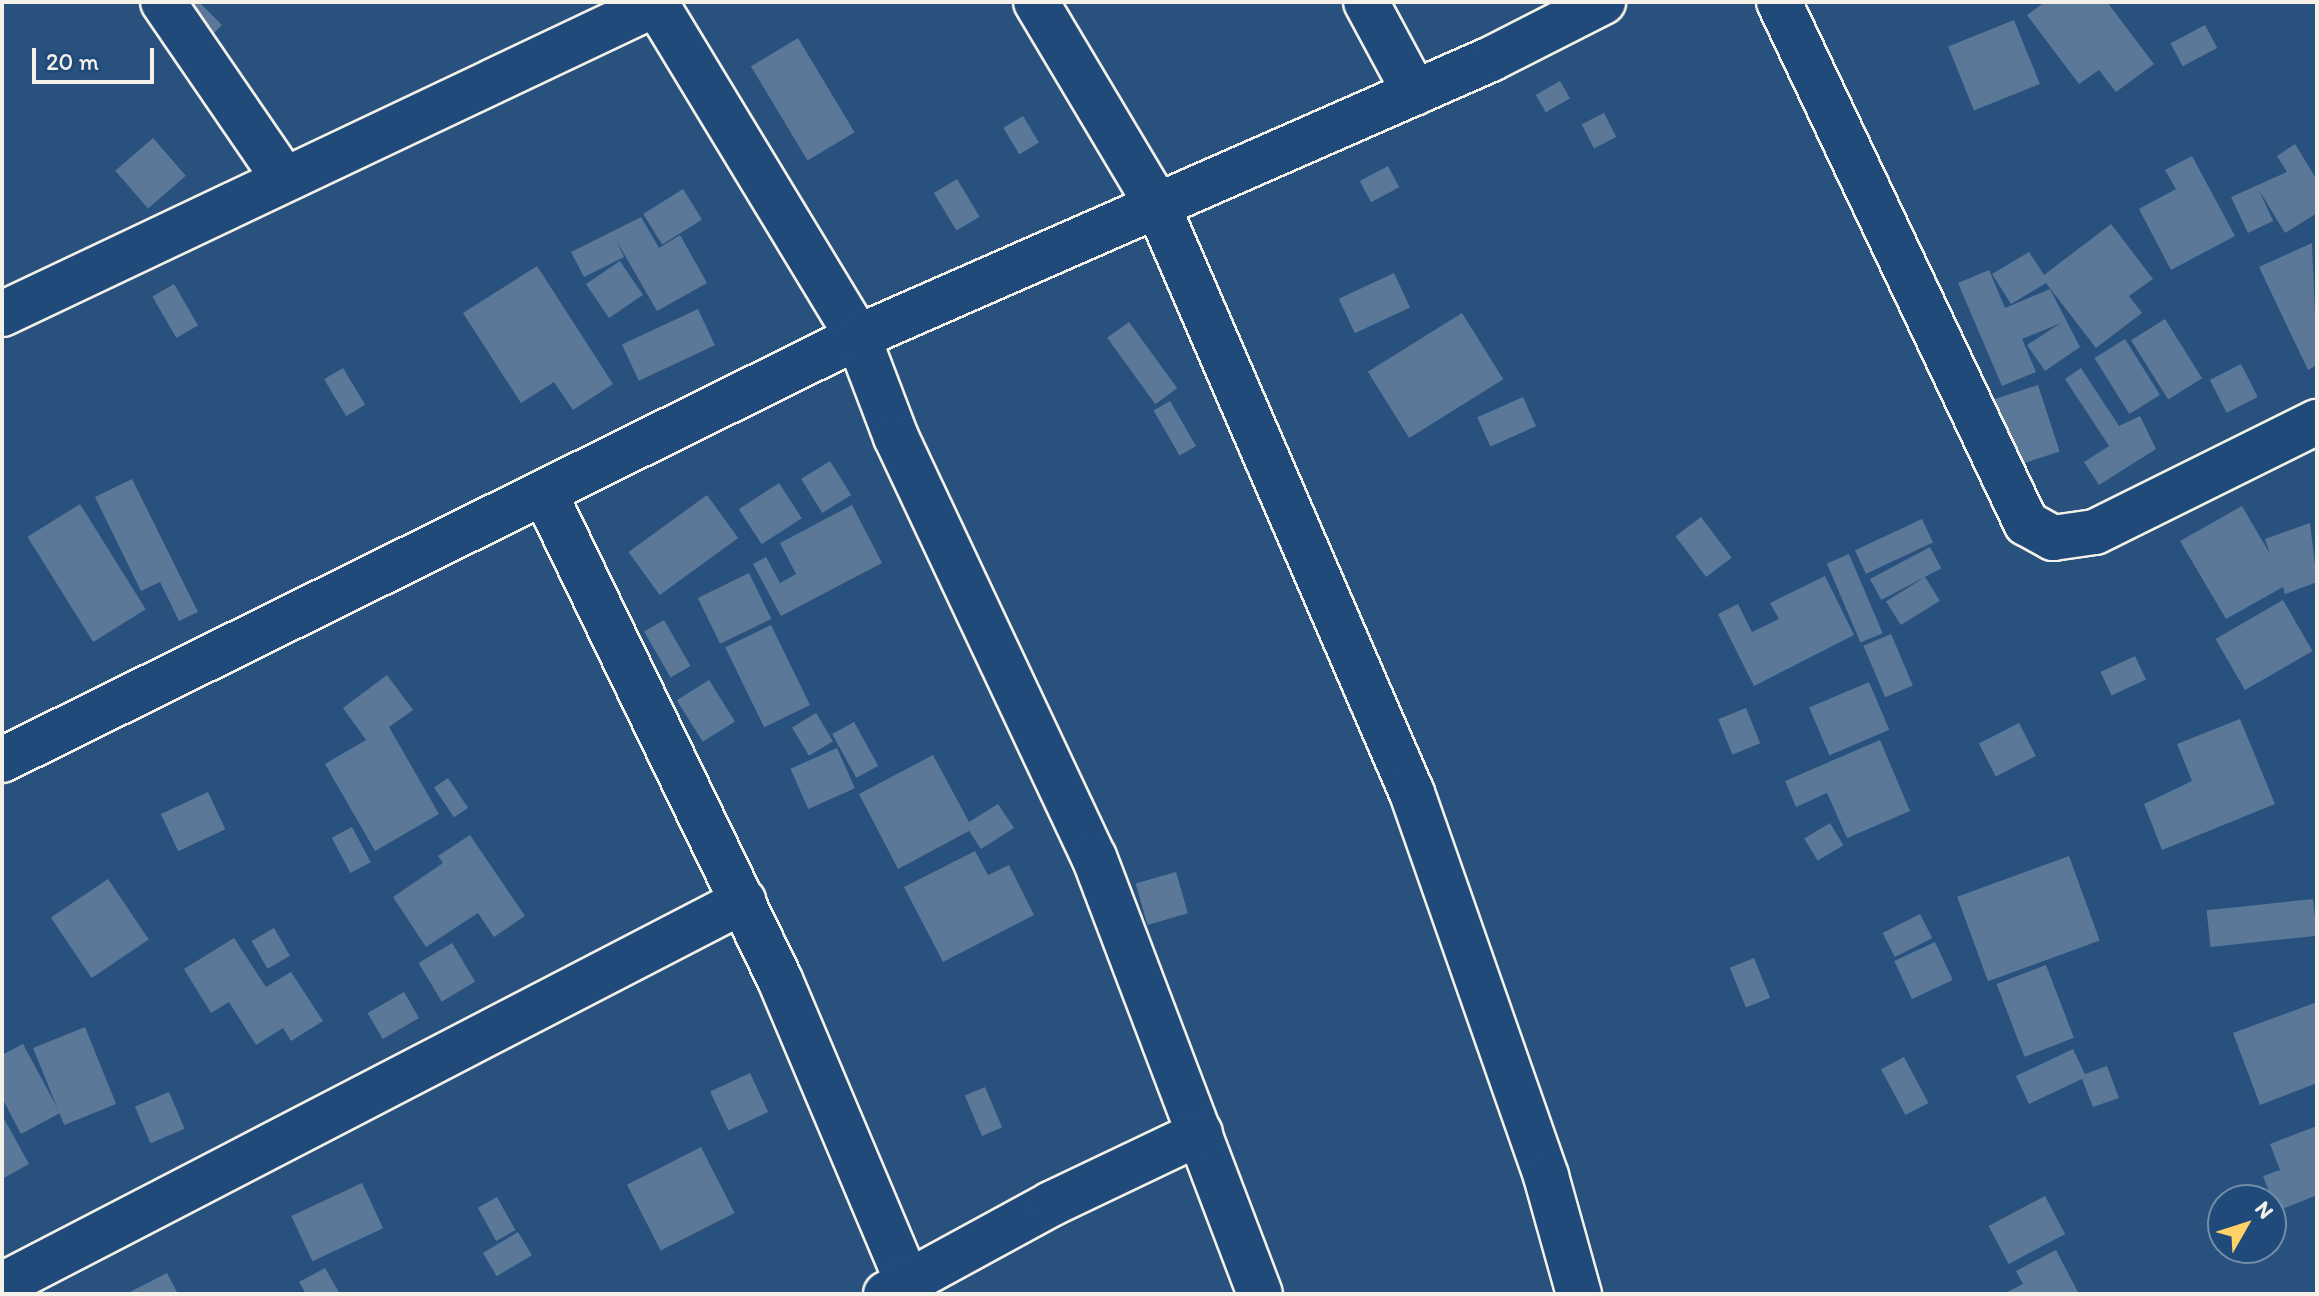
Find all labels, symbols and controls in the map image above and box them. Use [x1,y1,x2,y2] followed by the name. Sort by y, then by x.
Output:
[36,32,158,82] scale bar
[46,47,99,76] text: 20 m
[2207,1184,2287,1264] north arrow
[2249,1196,2280,1224] text: N

